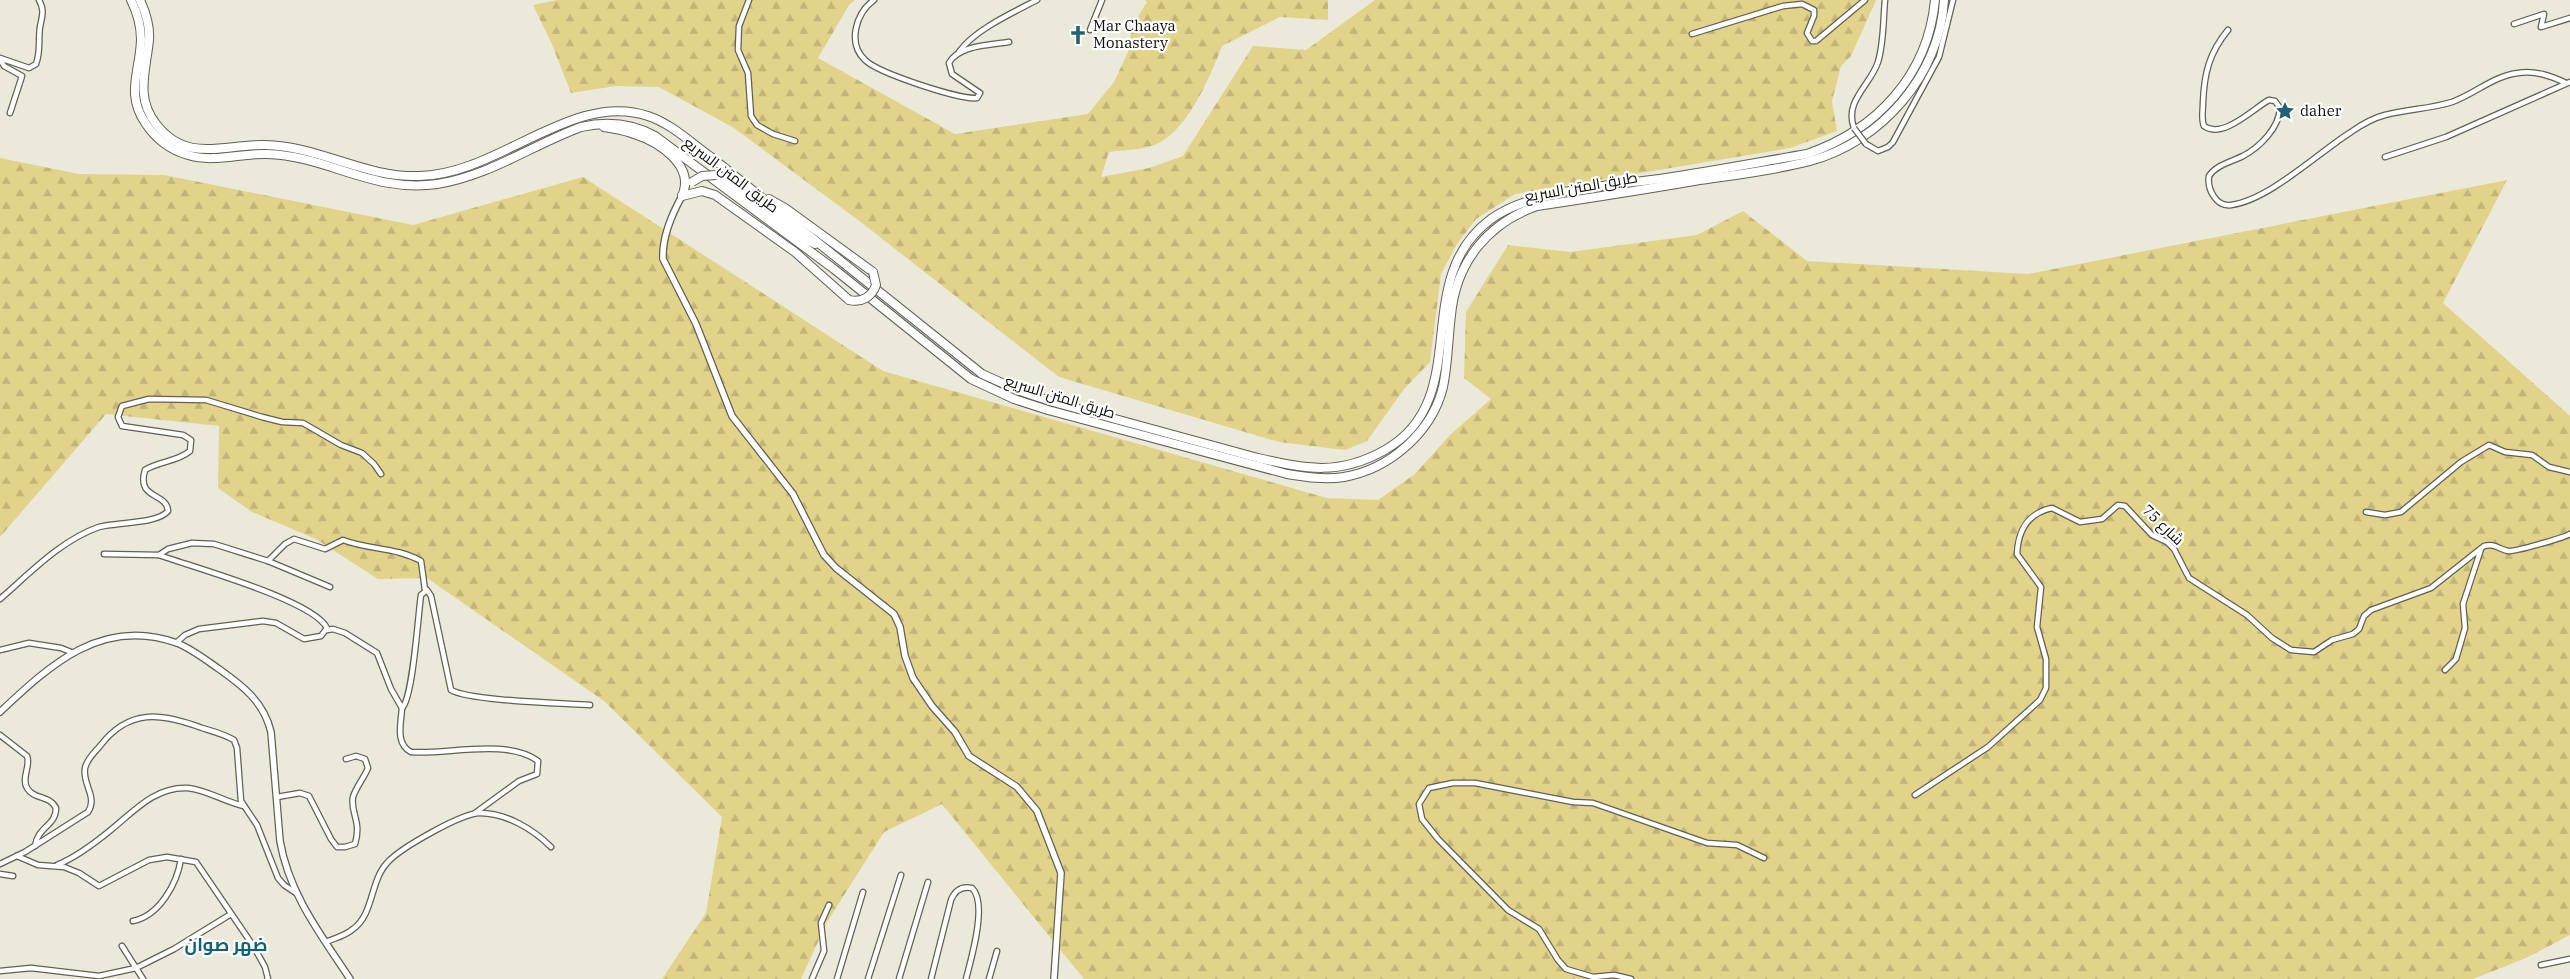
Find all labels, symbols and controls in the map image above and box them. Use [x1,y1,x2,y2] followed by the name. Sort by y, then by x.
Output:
[1093,16,1176,52] place label: Mar Chaaya Monastery
[1067,24,1089,46] church icon: Mar Chaaya Monastery
[2274,100,2296,122] place icon: daher
[2300,101,2342,120] place label: daher
[679,133,783,218] street label: طريق المتن السريع
[1523,167,1639,208] street label: طريق المتن السريع
[1002,371,1118,424] street label: طريق المتن السريع
[2137,500,2188,550] street label: شارع 75
[185,933,267,956] district label: ضهر صوان

